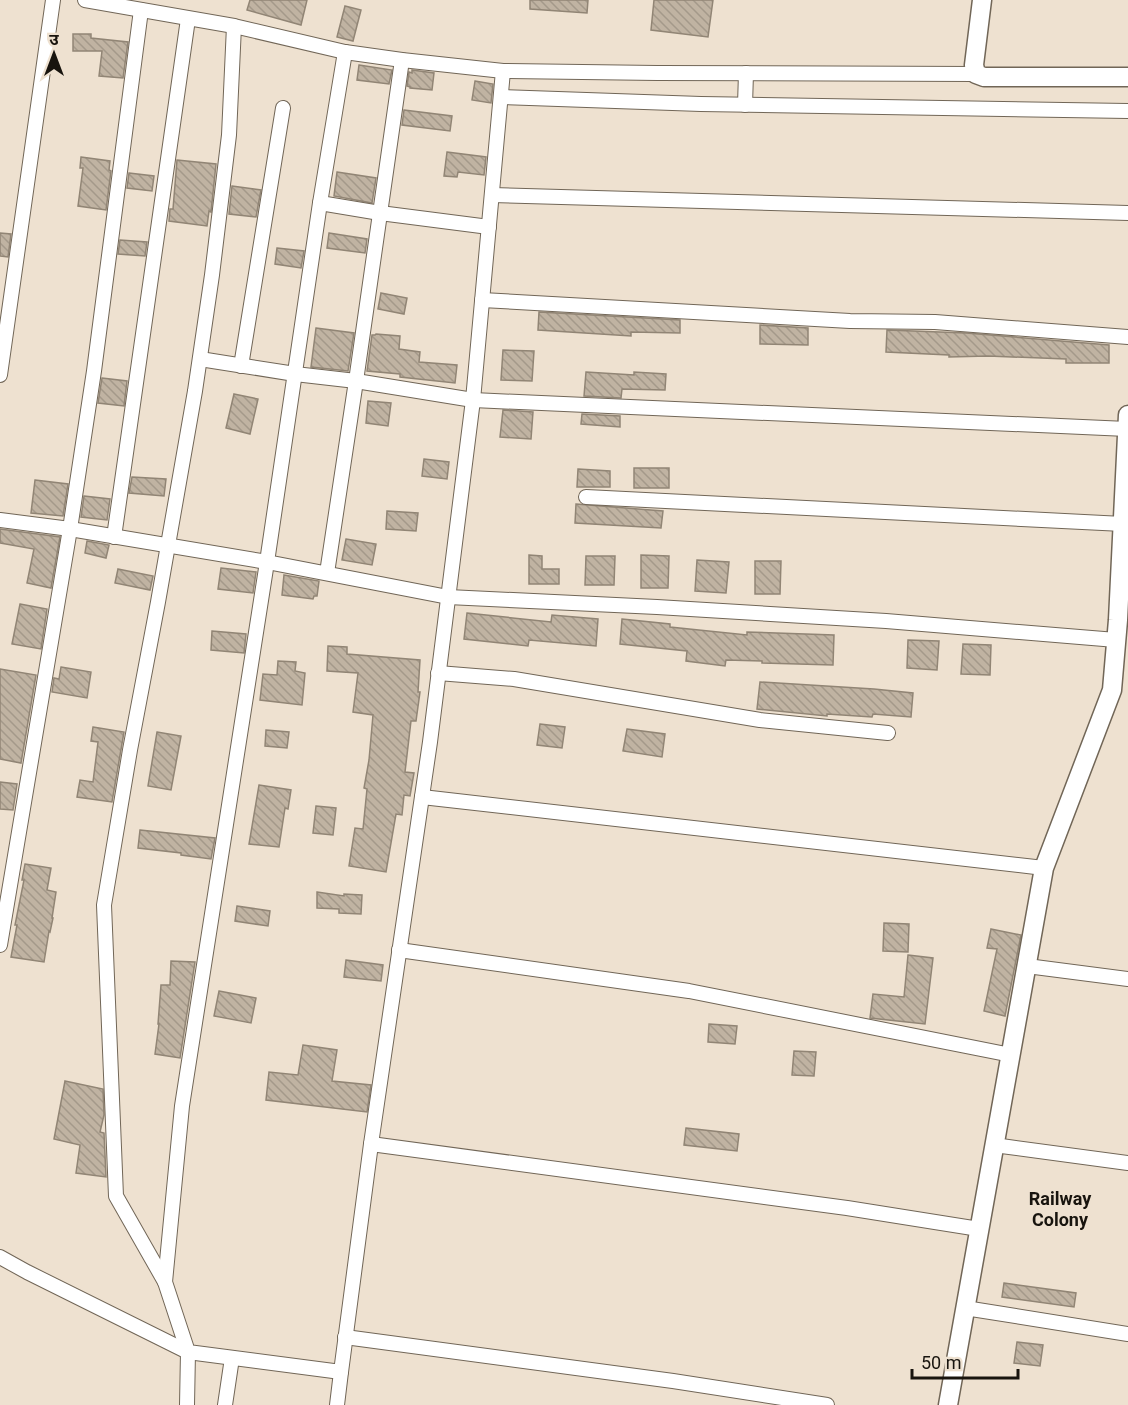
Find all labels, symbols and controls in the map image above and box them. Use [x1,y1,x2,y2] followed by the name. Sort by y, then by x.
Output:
[24,24,84,84] north arrow
[49,30,59,49] text: उ
[1029,1188,1092,1230] district label: Railway Colony
[912,1342,1018,1380] scale bar
[921,1352,961,1373] text: 50 m

